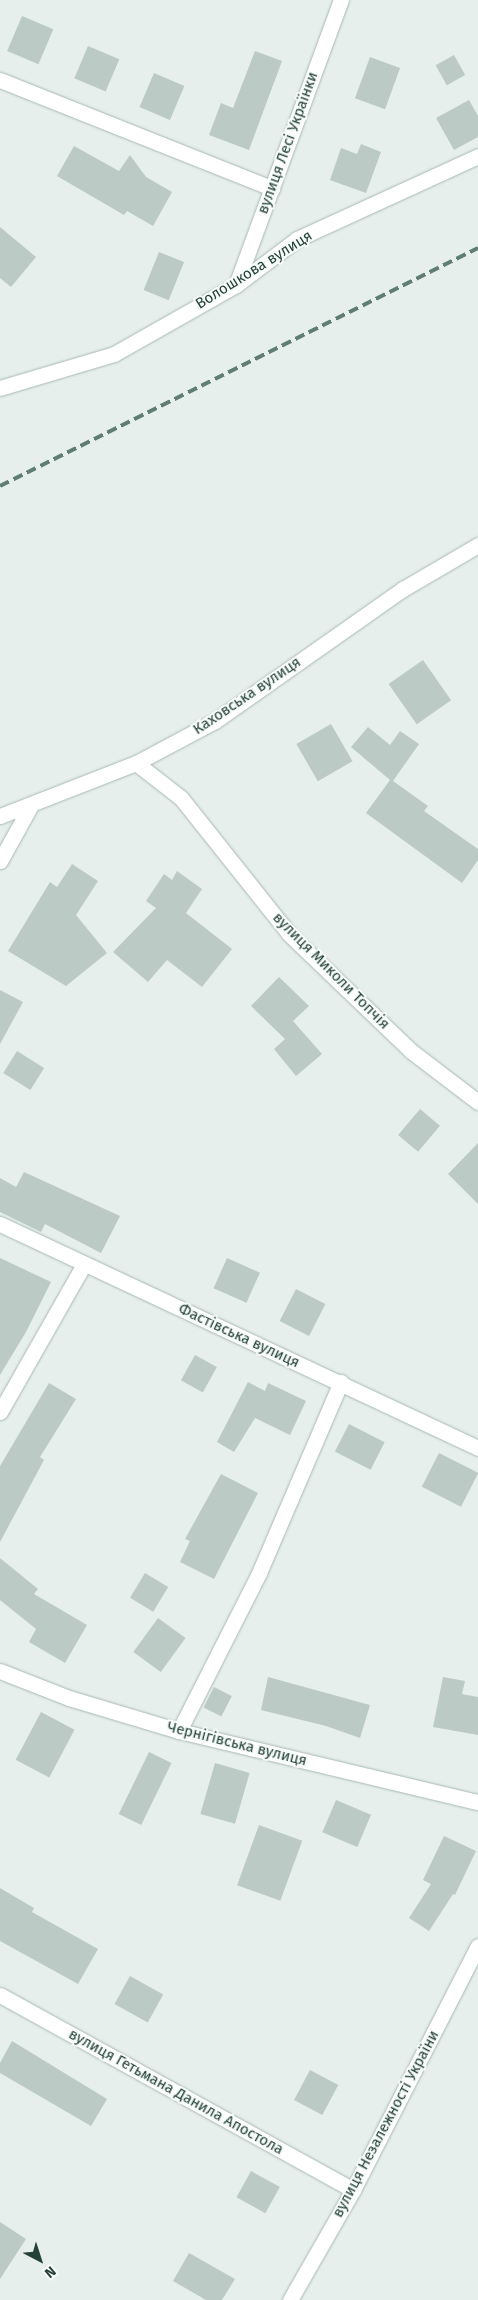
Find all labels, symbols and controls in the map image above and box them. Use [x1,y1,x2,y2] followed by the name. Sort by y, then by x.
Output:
[254,70,322,216] street label: вулиця Лесі Українки
[192,227,316,313] street label: Волошкова вулиця
[190,653,304,739] street label: Каховська вулиця
[269,909,393,1033] street label: вулиця Миколи Топчія
[176,1300,302,1372] street label: Фастівська вулиця
[165,1718,309,1770] street label: Чернігівська вулиця
[65,2025,287,2159] street label: вулиця Гетьмана Данила Апостола
[329,2027,443,2221] street label: вулиця Незалежності України
[15,2235,65,2285] north arrow
[41,2262,59,2281] text: N

